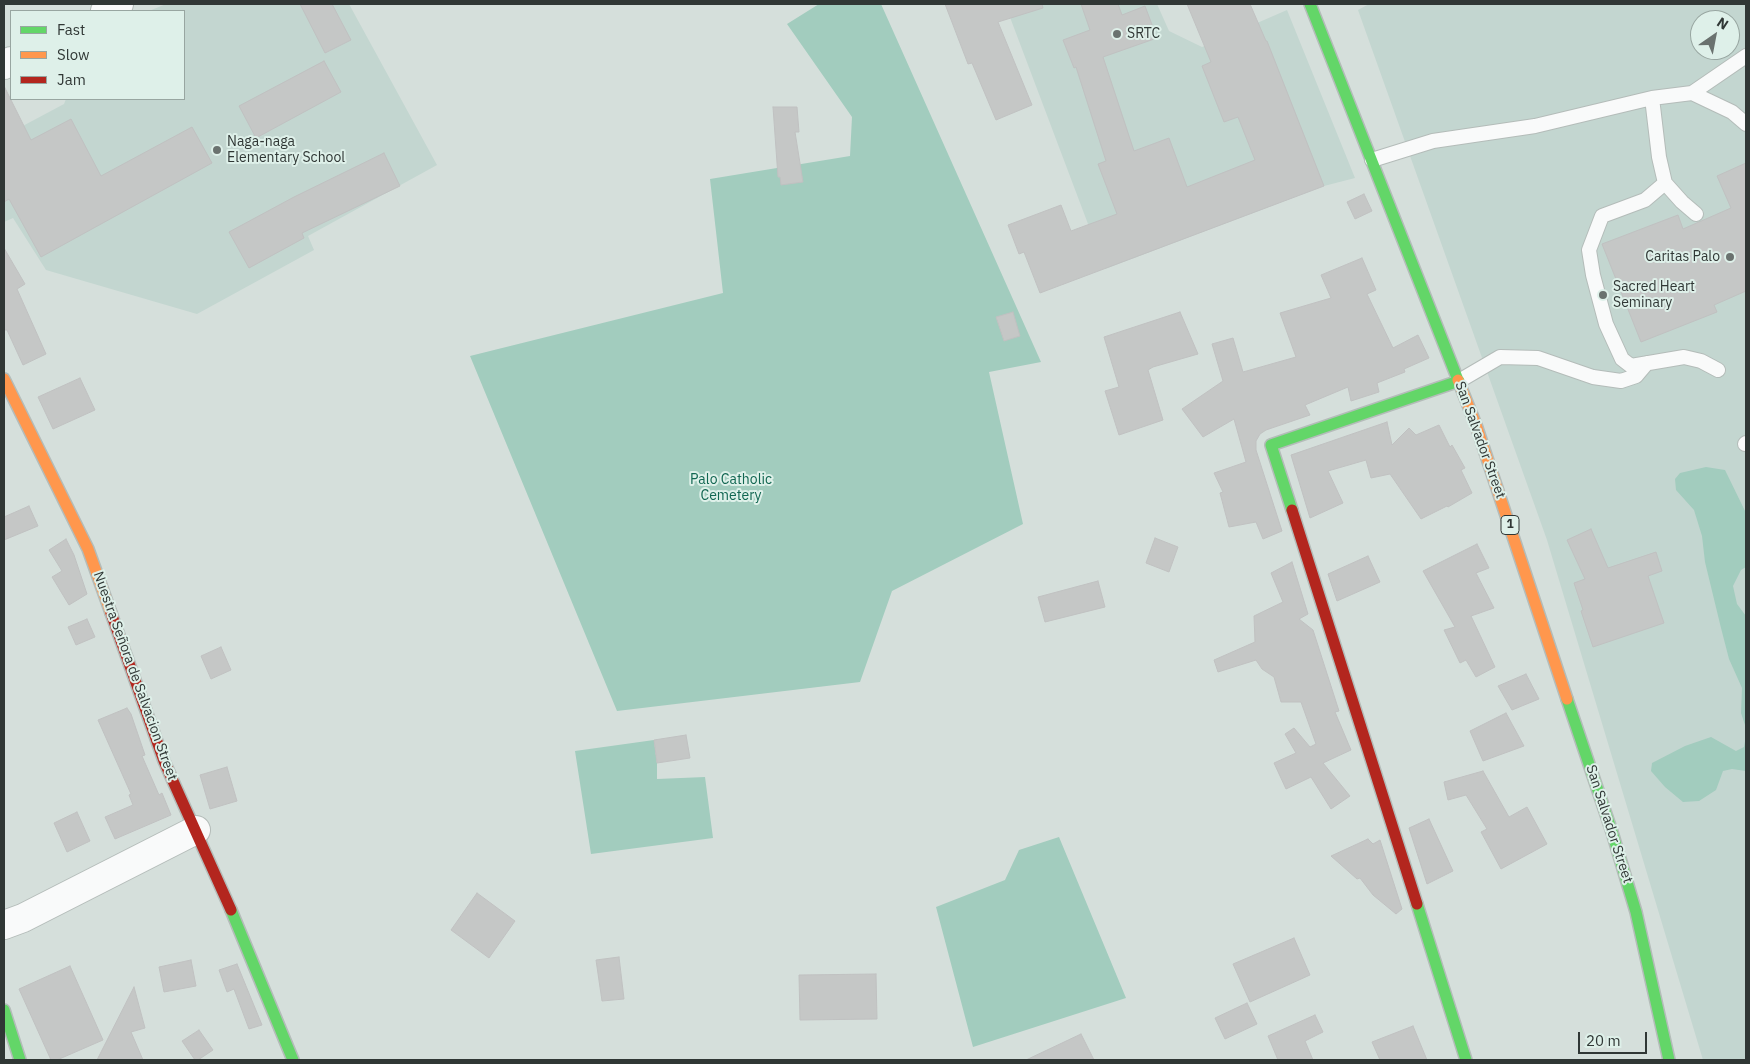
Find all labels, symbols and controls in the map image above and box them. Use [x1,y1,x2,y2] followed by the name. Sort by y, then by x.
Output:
[10,10,185,100] legend
[1690,10,1740,60] north arrow
[1713,13,1732,34] text: N
[57,20,85,39] text: Fast
[1127,26,1160,42] place label: SRTC
[1111,28,1123,40] marker: SRTC
[57,45,90,64] text: Slow
[57,70,86,89] text: Jam
[227,134,345,166] place label: Naga-naga Elementary School
[211,144,223,156] marker: Naga-naga Elementary School
[1645,249,1720,265] place label: Caritas Palo
[1724,251,1736,263] marker: Caritas Palo
[1613,279,1695,312] place label: Sacred Heart Seminary
[1597,289,1609,301] marker: Sacred Heart Seminary
[1451,379,1509,501] street label: San Salvador Street
[690,472,772,504] park label: Palo Catholic Cemetery
[1501,516,1519,534] road number: 1
[89,569,181,783] street label: Nuestra Señora de Salvacion Street
[1582,763,1636,885] street label: San Salvador Street
[1580,1022,1649,1054] scale bar
[1586,1031,1621,1050] text: 20 m

